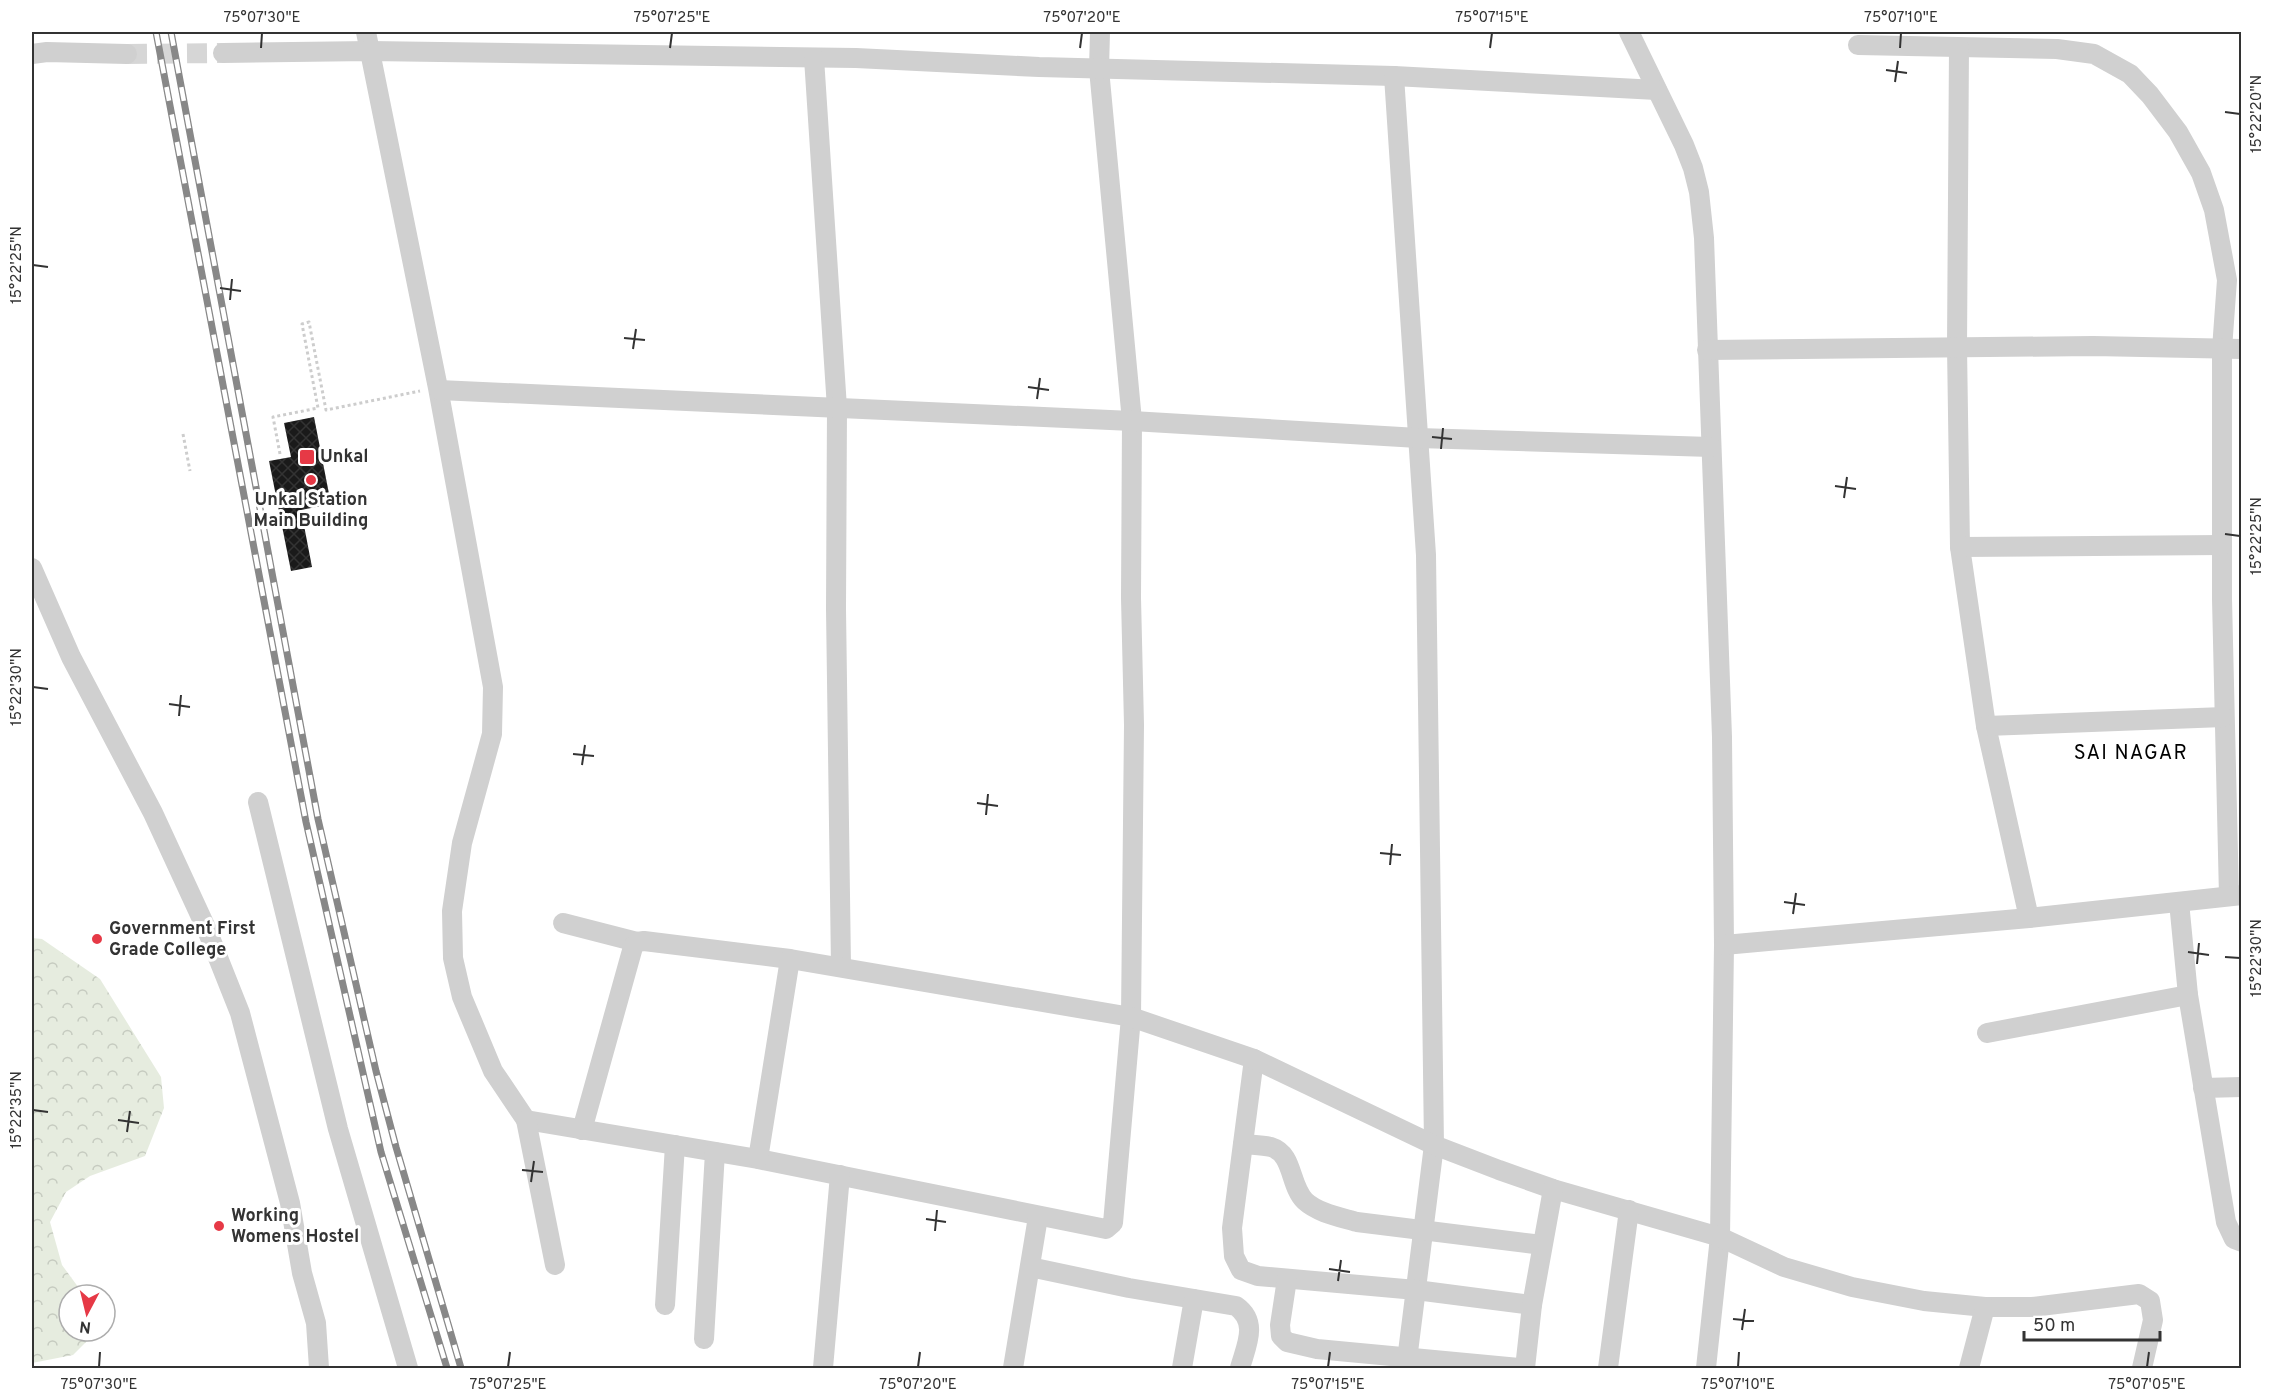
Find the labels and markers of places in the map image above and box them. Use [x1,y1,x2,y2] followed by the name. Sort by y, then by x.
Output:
[320,446,369,469] place label: Unkal
[298,448,316,466] marker: Unkal
[304,473,318,487] marker: Unkal Station Main Building
[254,489,368,533] place label: Unkal Station Main Building
[109,918,255,962] place label: Government First Grade College
[90,932,104,946] marker: Government First Grade College
[231,1205,359,1249] place label: Working Womens Hostel
[212,1219,226,1233] marker: Working Womens Hostel

